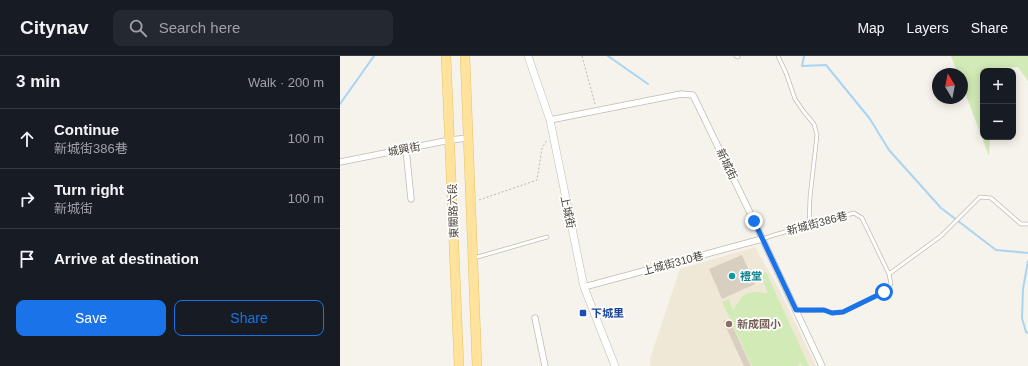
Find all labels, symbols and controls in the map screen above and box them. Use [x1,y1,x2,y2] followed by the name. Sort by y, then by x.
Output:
[113,10,393,46] search box
[20,17,89,38] text: Citynav
[127,17,149,39] icon: search
[159,19,240,36] text: Search here
[857,20,885,36] text: Map
[907,20,949,36] text: Layers
[971,20,1008,36] text: Share
[932,68,968,104] north arrow
[980,68,1016,140] map controls
[980,68,1016,104] button: +
[16,72,60,91] text: 3 min
[248,75,324,90] text: Walk · 200 m
[980,104,1016,140] button: −
[54,121,119,138] text: Continue
[16,128,38,150] icon: ahead
[288,131,324,146] text: 100 m
[387,140,421,158] street label: 城興街
[54,141,128,156] text: 新城街386巷
[714,147,740,181] street label: 新城街
[54,181,124,198] text: Turn right
[446,183,460,239] street label: 東關路六段
[16,188,38,210] icon: right
[288,191,324,206] text: 100 m
[559,195,577,229] street label: 上城街
[54,201,93,216] text: 新城街
[785,209,849,237] street label: 新城街386巷
[745,212,763,230] route end
[16,248,38,270] icon: arrive
[641,249,705,277] street label: 上城街310巷
[54,250,199,267] text: Arrive at destination
[740,270,762,282] place label: 禮堂
[727,271,737,281] marker: 禮堂
[875,283,893,301] route start
[16,300,166,336] button: Save
[174,300,324,336] button: Share
[591,307,624,319] place label: 下城里
[578,308,588,318] marker: 下城里
[737,318,781,330] place label: 新成國小
[724,319,734,329] marker: 新成國小

